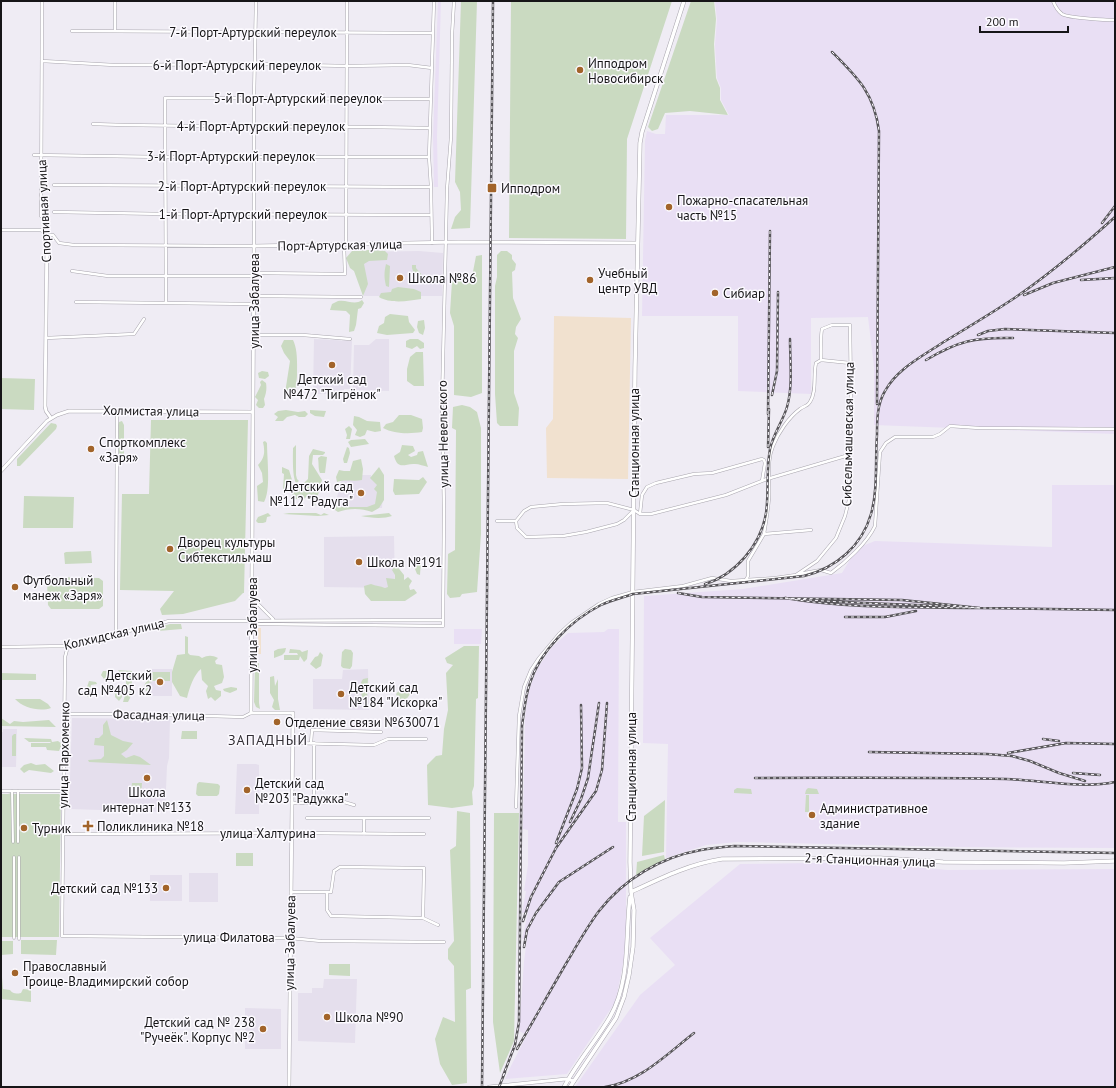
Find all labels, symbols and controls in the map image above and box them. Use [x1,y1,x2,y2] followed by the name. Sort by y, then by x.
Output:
[980,8,1068,34] scale bar
[986,14,1019,29] text: 200 m
[169,24,338,41] street label: 7-й Порт-Артурский переулок
[588,55,664,87] place label: Ипподром Новосибирск
[153,57,322,74] street label: 6-й Порт-Артурский переулок
[575,65,585,75] marker: Ипподром Новосибирск
[214,90,383,107] street label: 5-й Порт-Артурский переулок
[177,118,346,135] street label: 4-й Порт-Артурский переулок
[147,148,316,165] street label: 3-й Порт-Артурский переулок
[33,159,55,263] street label: Спортивная улица
[158,178,327,195] street label: 2-й Порт-Артурский переулок
[501,180,560,197] place label: Ипподром
[486,182,498,194] marker: Ипподром
[677,192,808,224] place label: Пожарно-спасательная часть №15
[664,202,674,212] marker: Пожарно-спасательная часть №15
[159,206,328,223] street label: 1-й Порт-Артурский переулок
[277,235,403,255] street label: Порт-Артурская улица
[246,253,263,349] street label: улица Забалуева
[598,265,658,297] place label: Учебный центр УВД
[408,270,476,287] place label: Школа №86
[395,273,405,283] marker: Школа №86
[585,275,595,285] marker: Учебный центр УВД
[723,285,765,302] place label: Сибиар
[710,288,720,298] marker: Сибиар
[327,360,337,370] marker: Детский сад №472 "Тигрёнок"
[838,362,858,506] street label: Сибсельмашевская улица
[283,371,381,403] place label: Детский сад №472 "Тигрёнок"
[434,380,452,488] street label: улица Невельского
[626,388,643,498] street label: Станционная улица
[103,402,199,420] street label: Холмистая улица
[99,434,186,466] place label: Спорткомплекс «Заря»
[86,444,96,454] marker: Спорткомплекс «Заря»
[270,478,353,510] place label: Детский сад №112 "Радуга"
[356,488,366,498] marker: Детский сад №112 "Радуга"
[178,534,275,566] place label: Дворец культуры Сибтекстильмаш
[165,544,175,554] marker: Дворец культуры Сибтекстильмаш
[367,554,442,571] place label: Школа №191
[354,557,364,567] marker: Школа №191
[23,572,103,604] place label: Футбольный манеж «Заря»
[244,577,261,673] street label: улица Забалуева
[10,582,20,592] marker: Футбольный манеж «Заря»
[62,614,166,654] street label: Колхидская улица
[78,667,152,699] place label: Детский сад №405 к2
[155,677,165,687] marker: Детский сад №405 к2
[349,679,442,711] place label: Детский сад №184 "Искорка"
[336,689,346,699] marker: Детский сад №184 "Искорка"
[55,701,73,809] street label: улица Пархоменко
[113,706,205,724] street label: Фасадная улица
[623,712,640,822] street label: Станционная улица
[285,714,440,731] place label: Отделение связи №630071
[272,717,282,727] marker: Отделение связи №630071
[228,731,308,749] district label: ЗАПАДНЫЙ
[142,773,152,783] marker: Школа интернат №133
[255,775,348,807] place label: Детский сад №203 "Радужка"
[103,784,192,816] place label: Школа интернат №133
[242,785,252,795] marker: Детский сад №203 "Радужка"
[820,800,928,832] place label: Административное здание
[807,810,817,820] marker: Административное здание
[97,818,204,835] place label: Поликлиника №18
[32,820,72,837] place label: Турник
[82,820,94,832] marker: Поликлиника №18
[19,823,29,833] marker: Турник
[220,825,316,842] street label: улица Халтурина
[804,849,936,871] street label: 2-я Станционная улица
[51,880,158,897] place label: Детский сад №133
[161,883,171,893] marker: Детский сад №133
[281,895,299,991] street label: улица Забалуева
[183,929,275,946] street label: улица Филатова
[23,958,189,990] place label: Православный Троице-Владимирский собор
[10,968,20,978] marker: Православный Троице-Владимирский собор
[335,1009,403,1026] place label: Школа №90
[322,1012,332,1022] marker: Школа №90
[140,1014,255,1046] place label: Детский сад № 238 "Ручеёк". Корпус №2
[258,1024,268,1034] marker: Детский сад № 238 "Ручеёк". Корпус №2

